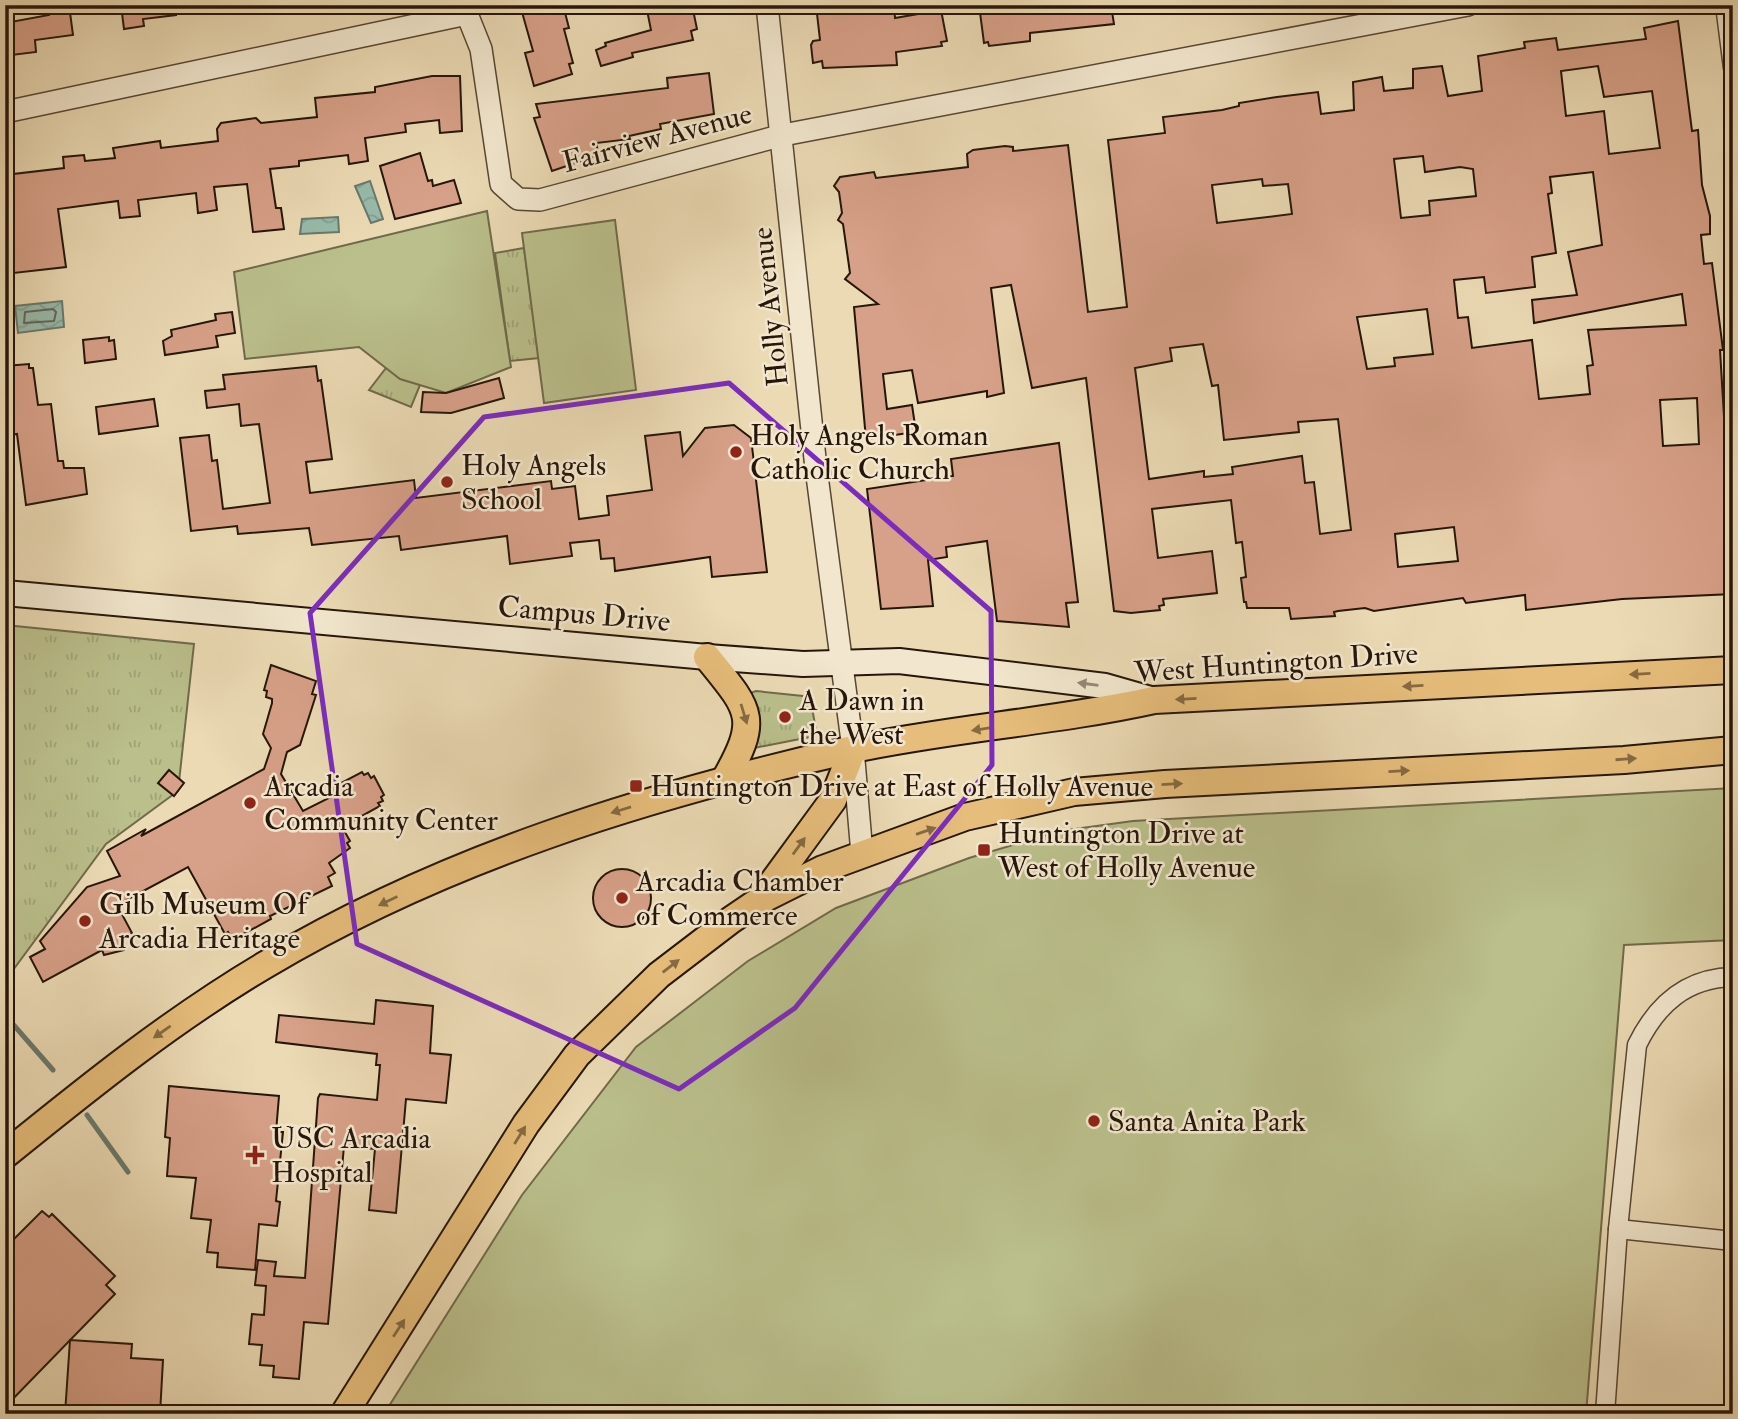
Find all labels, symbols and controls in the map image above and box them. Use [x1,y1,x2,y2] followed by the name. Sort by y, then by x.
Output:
[558,95,756,181] street label: Fairview Avenue
[743,225,797,389] street label: Holly Avenue
[750,417,988,488] place label: Holy Angels Roman Catholic Church
[728,444,744,460] marker: Holy Angels Roman Catholic Church
[461,447,606,518] place label: Holy Angels School
[439,474,455,490] marker: Holy Angels School
[496,588,672,640] street label: Campus Drive
[1132,635,1419,691] street label: West Huntington Drive
[1629,669,1651,680] one-way arrow
[1077,678,1099,689] one-way arrow
[1402,680,1424,691] one-way arrow
[798,682,925,753] place label: A Dawn in the West
[1175,693,1197,704] one-way arrow
[740,703,750,724] one-way arrow
[777,709,793,725] marker: A Dawn in the West
[971,724,993,735] one-way arrow
[1616,753,1638,764] one-way arrow
[1389,766,1411,777] one-way arrow
[263,768,498,839] place label: Arcadia Community Center
[650,768,1153,805] place label: Huntington Drive at East of Holly Avenue
[628,778,644,794] marker: Huntington Drive at East of Holly Avenue
[1161,778,1183,789] one-way arrow
[242,795,258,811] marker: Arcadia Community Center
[611,805,632,815] one-way arrow
[997,815,1255,886] place label: Huntington Drive at West of Holly Avenue
[915,825,936,836] one-way arrow
[792,837,806,855] one-way arrow
[976,842,992,858] marker: Huntington Drive at West of Holly Avenue
[635,863,844,934] place label: Arcadia Chamber of Commerce
[98,886,311,957] place label: Gilb Museum Of Arcadia Heritage
[614,890,630,906] marker: Arcadia Chamber of Commerce
[378,895,398,906] one-way arrow
[77,913,93,929] marker: Gilb Museum Of Arcadia Heritage
[661,959,679,974] one-way arrow
[153,1025,171,1039] one-way arrow
[1108,1103,1306,1140] place label: Santa Anita Park
[1086,1113,1102,1129] marker: Santa Anita Park
[271,1120,431,1191] place label: USC Arcadia Hospital
[513,1125,526,1144] one-way arrow
[245,1145,265,1165] marker: USC Arcadia Hospital
[392,1318,405,1337] one-way arrow

